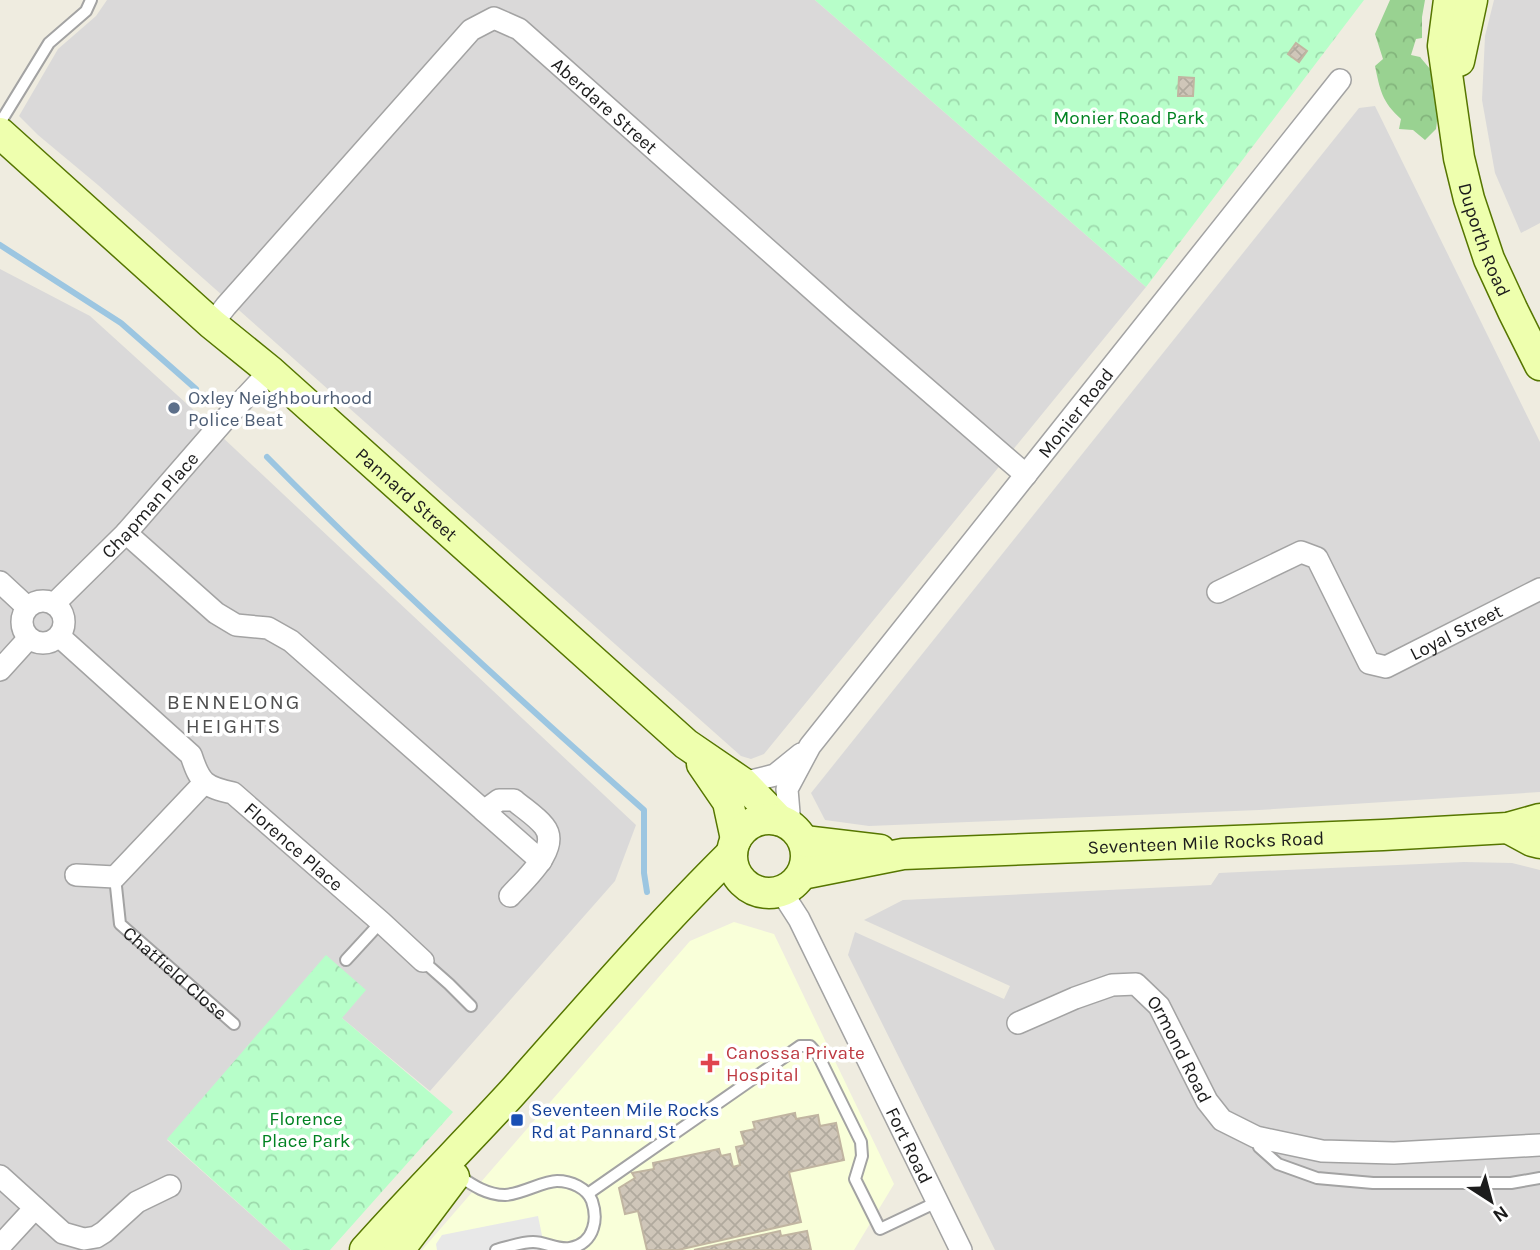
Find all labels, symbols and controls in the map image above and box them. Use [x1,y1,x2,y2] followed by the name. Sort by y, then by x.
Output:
[547,53,662,159] street label: Aberdare Street
[1053,107,1205,129] park label: Monier Road Park
[1453,181,1515,300] street label: Duporth Road
[1034,364,1119,463] street label: Monier Road
[188,387,373,431] place label: Oxley Neighbourhood Police Beat
[166,400,182,416] marker: Oxley Neighbourhood Police Beat
[351,443,462,546] street label: Pannard Street
[97,448,204,563] street label: Chapman Place
[1406,600,1506,665] street label: Loyal Street
[167,690,301,738] district label: BENNELONG HEIGHTS
[239,798,347,896] street label: Florence Place
[1087,827,1325,859] street label: Seventeen Mile Rocks Road
[118,922,231,1025] street label: Chatfield Close
[1142,991,1216,1107] street label: Ormond Road
[726,1042,865,1086] place label: Canossa Private Hospital
[700,1053,720,1073] marker: Canossa Private Hospital
[531,1099,720,1143] place label: Seventeen Mile Rocks Rd at Pannard St
[881,1104,937,1187] street label: Fort Road
[262,1108,351,1152] park label: Florence Place Park
[509,1112,525,1128] marker: Seventeen Mile Rocks Rd at Pannard St
[1456,1166,1526,1236] north arrow
[1488,1201,1512,1227] text: N

